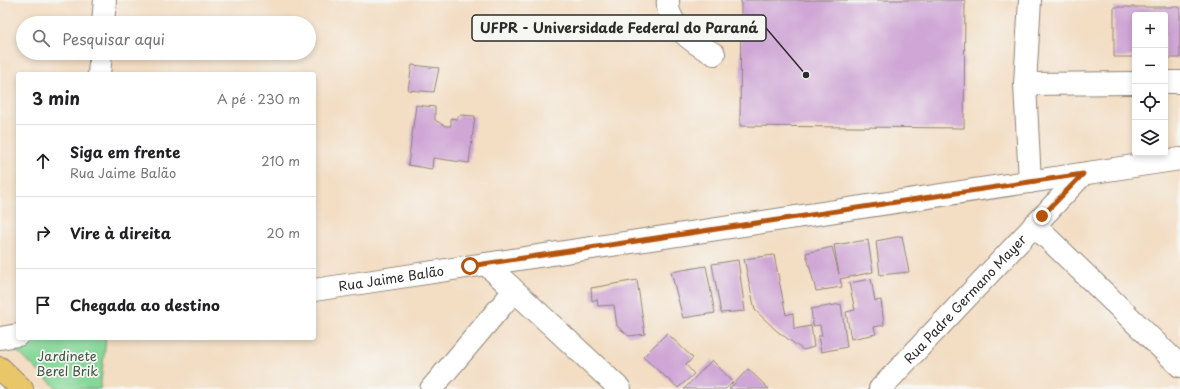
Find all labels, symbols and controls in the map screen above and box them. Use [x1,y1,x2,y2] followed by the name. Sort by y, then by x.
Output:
[1132,12,1168,156] map controls
[1132,12,1168,48] button: +
[472,15,766,41] callout: UFPR - Universidade Federal do Paraná
[16,16,316,60] search box
[480,17,758,38] text: UFPR - Universidade Federal do Paraná
[30,27,52,49] icon: search
[62,27,165,50] text: Pesquisar aqui
[1132,48,1168,84] button: −
[1132,84,1168,120] button: locate
[32,85,80,111] text: 3 min
[217,89,300,108] text: A pé · 230 m
[1132,120,1168,156] button: layers
[70,140,180,163] text: Siga em frente
[32,150,54,172] icon: ahead
[261,151,300,170] text: 210 m
[70,163,176,182] text: Rua Jaime Balão
[1033,207,1051,225] route end
[70,221,171,244] text: Vire à direita
[32,222,54,244] icon: right
[266,223,300,242] text: 20 m
[899,229,1031,367] street label: Rua Padre Germano Mayer
[461,257,479,275] route start
[337,261,445,295] street label: Rua Jaime Balão
[70,293,220,316] text: Chegada ao destino
[32,294,54,316] icon: arrive
[36,346,98,380] park label: Jardinete Berel Brik

